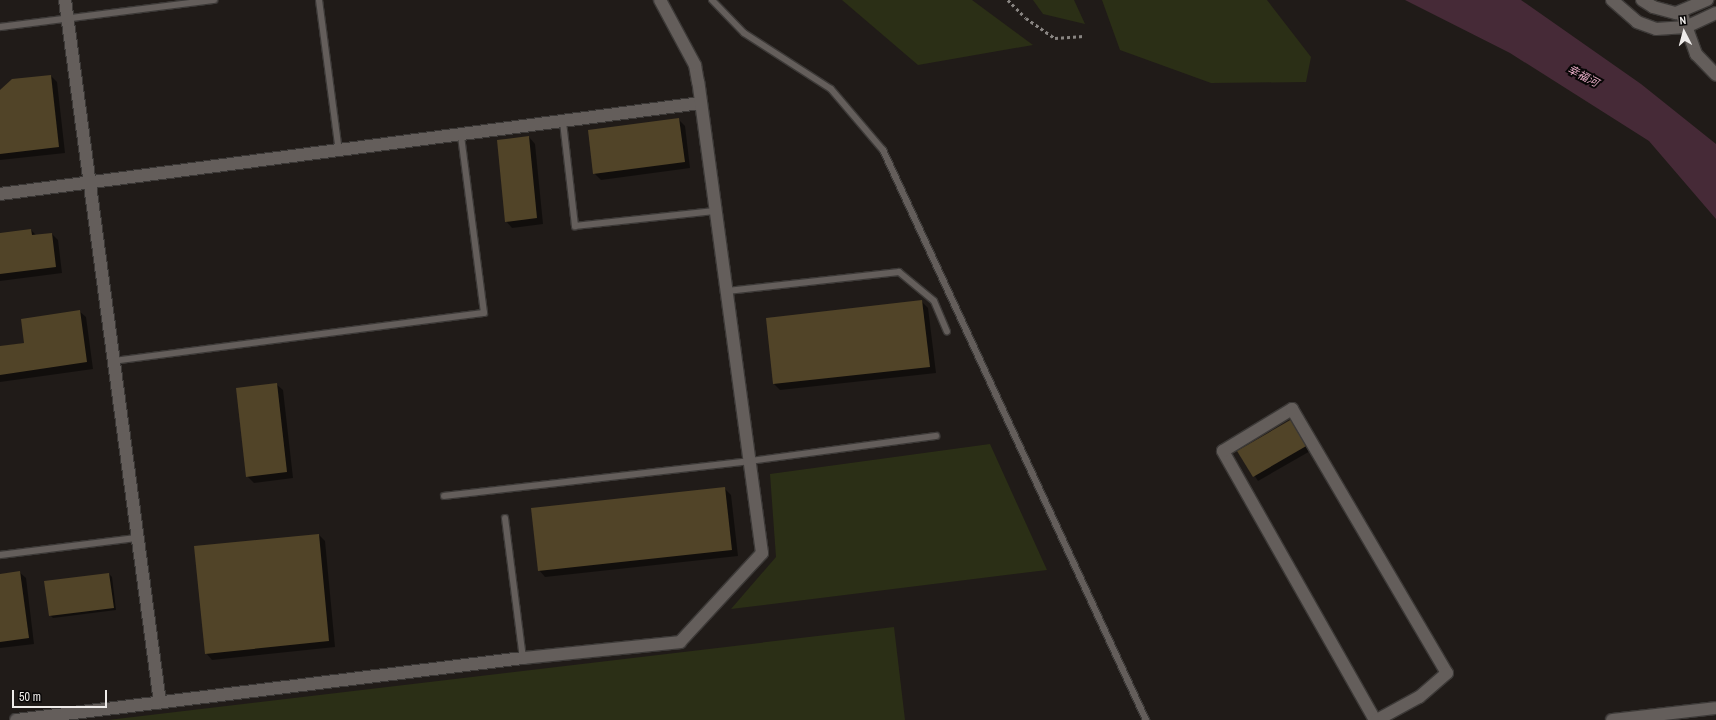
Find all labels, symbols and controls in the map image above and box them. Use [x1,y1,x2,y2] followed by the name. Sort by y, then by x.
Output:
[1664,12,1704,52] north arrow
[1679,13,1687,27] text: N
[1565,62,1601,90] water label: 幸福河
[14,682,109,708] scale bar
[19,689,41,705] text: 50 m

